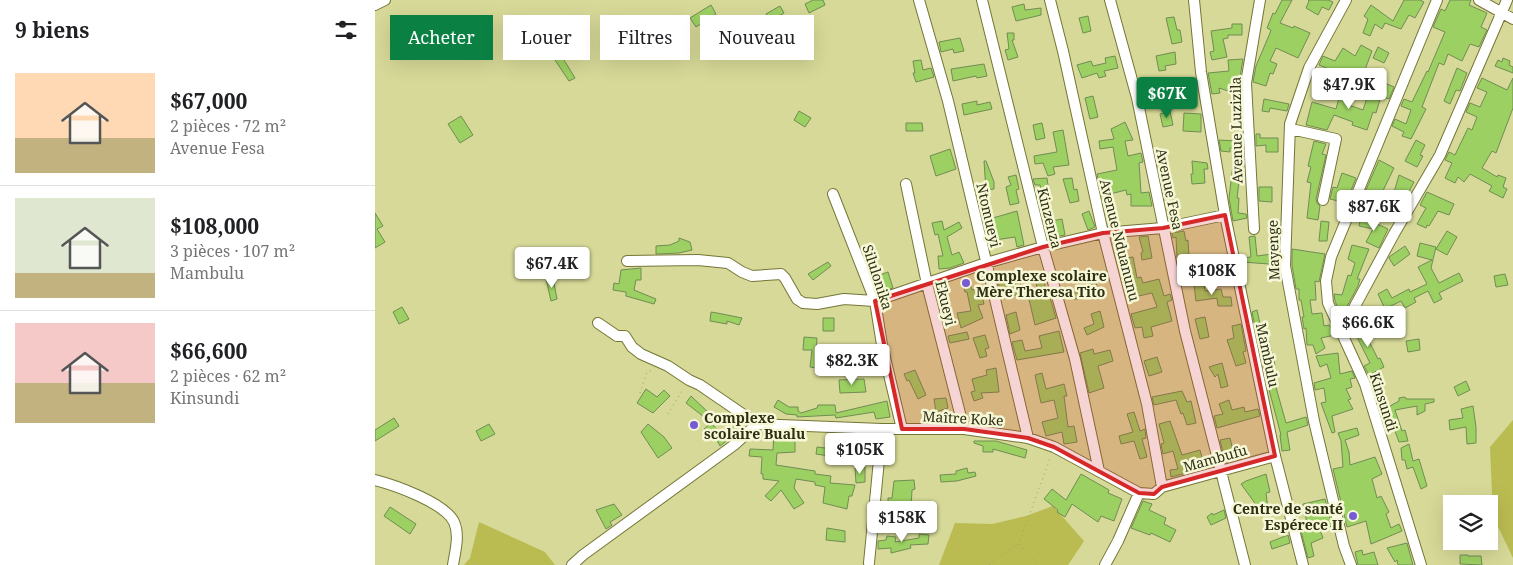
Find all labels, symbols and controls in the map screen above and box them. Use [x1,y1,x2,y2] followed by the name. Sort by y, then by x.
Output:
[390,15,493,60] chip: Acheter
[503,15,590,60] chip: Louer
[600,15,690,60] chip: Filtres
[700,15,814,60] chip: Nouveau
[15,16,89,44] text: 9 biens
[332,16,360,44] icon: filters
[1308,68,1390,110] pin: $47.9K
[1323,73,1375,95] text: $47.9K
[1137,76,1197,119] pin: $67K
[1226,76,1246,184] street label: Avenue Luzizila
[1148,82,1186,104] text: $67K
[170,87,247,115] text: $67,000
[55,93,115,153] icon: home
[170,115,286,137] text: 2 pièces · 72 m²
[170,137,265,159] text: Avenue Fesa
[1152,146,1188,232] street label: Avenue Fesa
[1096,177,1144,303] street label: Avenue Nduanunu
[972,181,1006,250] street label: Ntomueyi
[1033,186,1067,250] street label: Kinzenza
[1333,190,1415,232] pin: $87.6K
[1348,195,1400,217] text: $87.6K
[170,212,259,240] text: $108,000
[55,218,115,278] icon: home
[1262,220,1284,280] street label: Mayenge
[170,240,295,262] text: 3 pièces · 107 m²
[859,242,897,312] street label: Silulonika
[511,246,593,289] pin: $67.4K
[526,252,578,274] text: $67.4K
[1177,254,1247,296] pin: $108K
[1188,259,1236,281] text: $108K
[170,262,244,284] text: Mambulu
[976,266,1107,301] place label: Complexe scolaire Mère Theresa Tito
[960,277,972,289] marker: Complexe scolaire Mère Theresa Tito
[931,279,961,328] street label: Ekueyi
[1327,306,1409,348] pin: $66.6K
[1342,311,1394,333] text: $66.6K
[1252,321,1284,389] street label: Mambulu
[170,337,247,365] text: $66,600
[55,343,115,403] icon: home
[811,344,893,386] pin: $82.3K
[826,349,878,371] text: $82.3K
[170,365,286,387] text: 2 pièces · 62 m²
[1366,370,1403,434] street label: Kinsundi
[170,387,239,409] text: Kinsundi
[922,406,1004,430] street label: Maître Koke
[704,408,805,443] place label: Complexe scolaire Bualu
[688,419,700,431] marker: Complexe scolaire Bualu
[825,432,895,475] pin: $105K
[836,438,884,460] text: $105K
[1181,440,1249,476] street label: Mambufu
[1443,495,1498,550] map controls
[1443,495,1498,550] button: layers
[1233,499,1343,534] place label: Centre de santé Espérece II
[867,500,937,543] pin: $158K
[878,506,926,528] text: $158K
[1347,510,1359,522] marker: Centre de santé Espérece II

